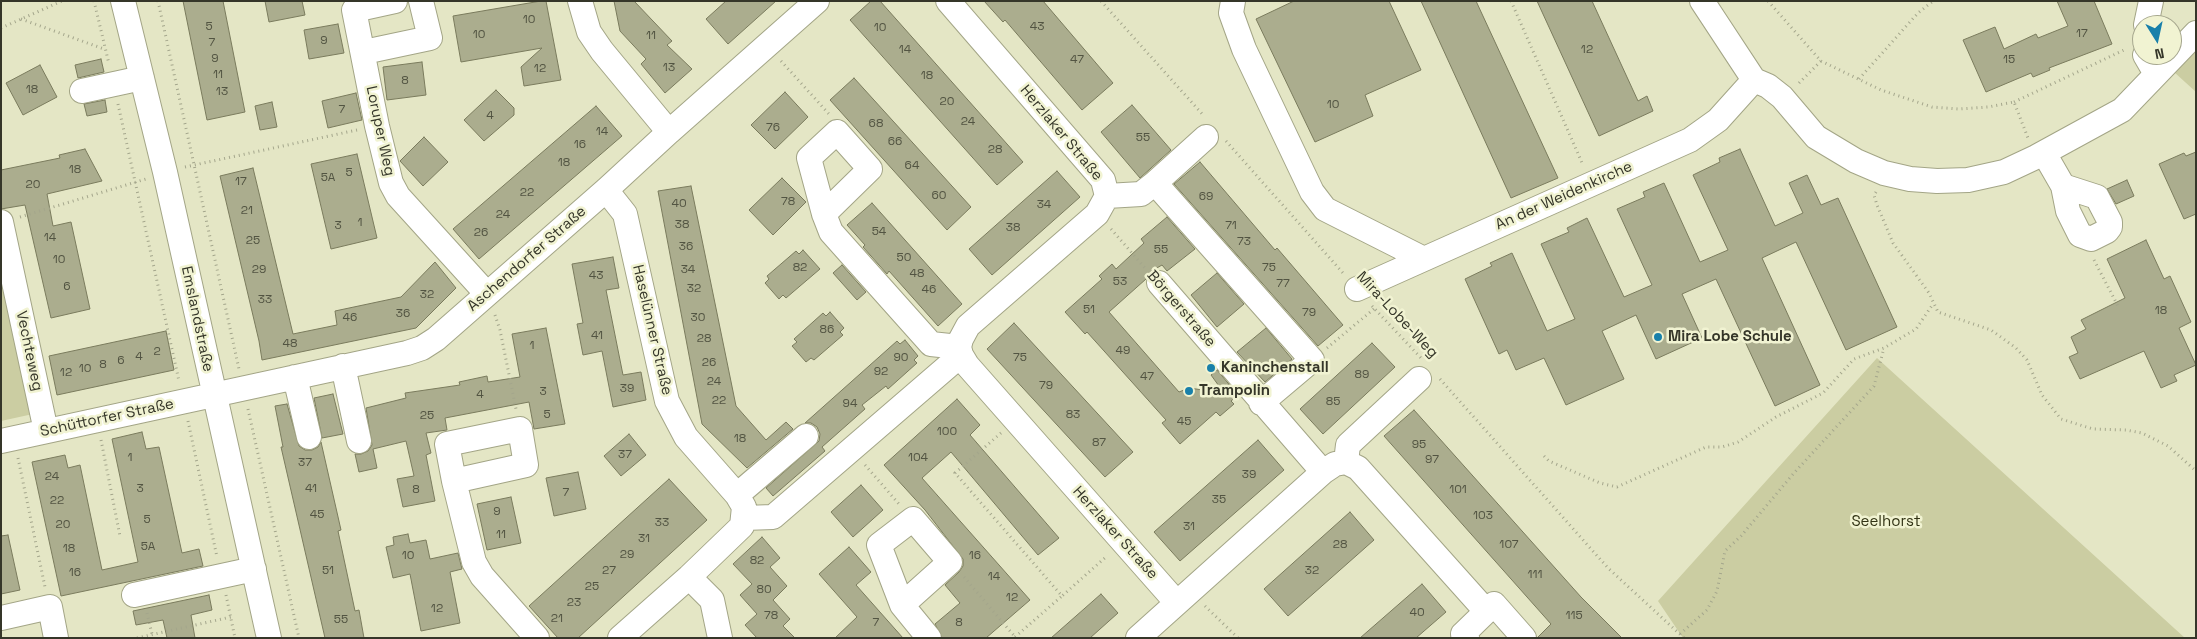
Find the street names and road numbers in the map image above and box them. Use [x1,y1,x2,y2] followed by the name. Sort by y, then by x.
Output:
[1016,82,1106,184] street label: Herzlaker Straße
[362,84,398,178] street label: Loruper Weg
[1493,158,1635,234] street label: An der Weidenkirche
[464,203,590,315] street label: Aschendorfer Straße
[628,263,676,397] street label: Haselünner Straße
[177,265,217,373] street label: Emslandstraße
[1143,267,1219,351] street label: Börgerstraße
[1352,268,1442,362] street label: Mira-Lobe-Weg
[12,309,46,393] street label: Vechteweg
[39,395,175,441] street label: Schüttorfer Straße
[1069,483,1161,583] street label: Herzlaker Straße

